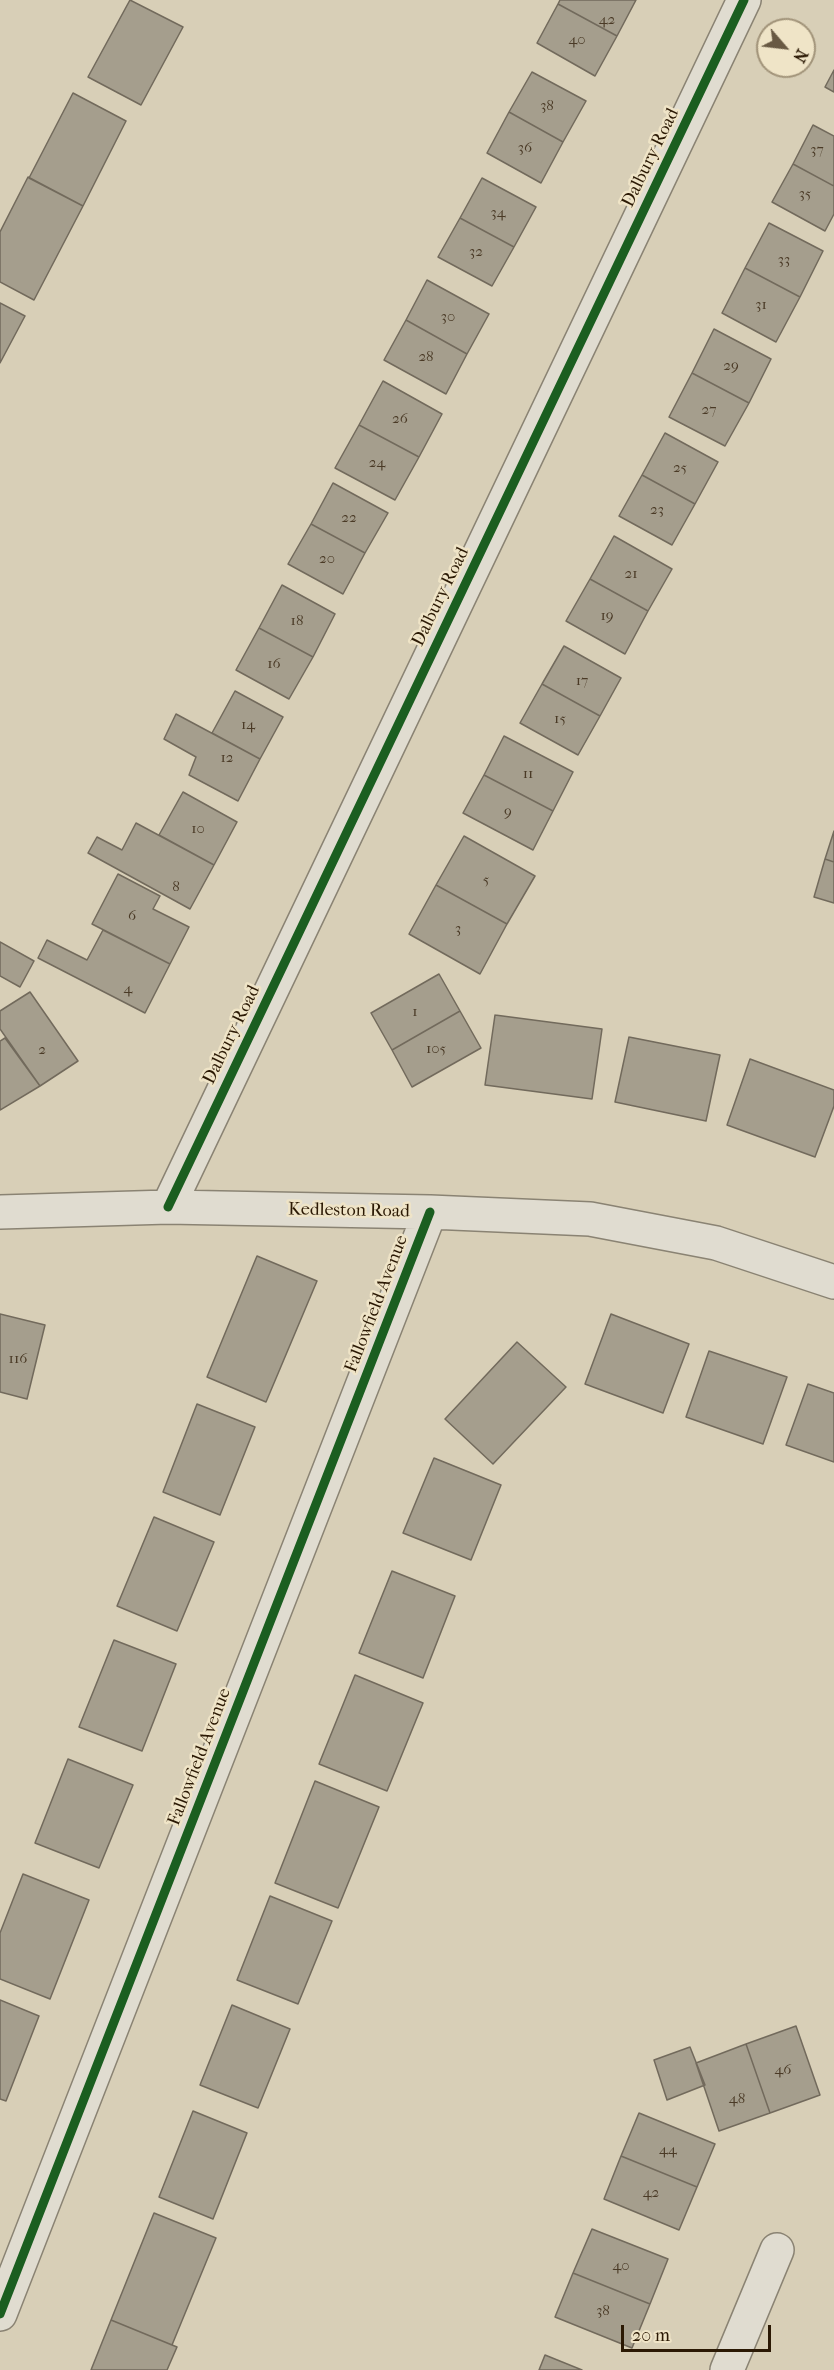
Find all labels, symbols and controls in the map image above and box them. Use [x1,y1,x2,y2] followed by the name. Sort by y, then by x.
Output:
[599,11,615,29] house number: 42
[756,18,816,78] north arrow
[568,31,586,49] house number: 40
[789,46,812,66] text: N
[540,97,554,115] house number: 38
[618,105,684,211] street label: Dalbury Road
[518,139,532,157] house number: 36
[810,141,824,159] house number: 37
[799,185,811,203] house number: 35
[490,204,506,222] house number: 34
[469,243,483,261] house number: 32
[778,251,790,269] house number: 33
[755,296,767,314] house number: 31
[441,308,455,326] house number: 30
[418,348,434,366] house number: 28
[723,357,739,375] house number: 29
[702,401,716,419] house number: 27
[392,410,408,428] house number: 26
[369,454,385,472] house number: 24
[673,459,687,477] house number: 25
[650,501,664,519] house number: 23
[341,509,357,527] house number: 22
[408,544,474,650] street label: Dalbury Road
[319,550,335,568] house number: 20
[624,565,638,583] house number: 21
[600,607,614,625] house number: 19
[291,612,303,630] house number: 18
[267,655,281,673] house number: 16
[576,672,588,690] house number: 17
[554,710,566,728] house number: 15
[241,716,255,734] house number: 14
[220,749,234,767] house number: 12
[523,765,533,783] house number: 11
[504,803,512,821] house number: 9
[191,820,205,838] house number: 10
[483,871,489,889] house number: 5
[172,878,180,896] house number: 8
[128,907,136,925] house number: 6
[455,920,461,938] house number: 3
[124,980,132,998] house number: 4
[199,982,265,1088] street label: Dalbury Road
[412,1003,418,1021] house number: 1
[426,1040,446,1058] house number: 105
[38,1041,46,1059] house number: 2
[288,1199,410,1223] street label: Kedleston Road
[341,1232,413,1376] street label: Fallowfield Avenue
[9,1350,27,1368] house number: 116
[164,1685,236,1829] street label: Fallowfield Avenue
[775,2061,791,2079] house number: 46
[729,2090,745,2108] house number: 48
[659,2141,677,2159] house number: 44
[643,2184,659,2202] house number: 42
[612,2257,630,2275] house number: 40
[596,2302,610,2320] house number: 38
[624,2313,774,2351] scale bar
[632,2325,670,2346] text: 20 m

